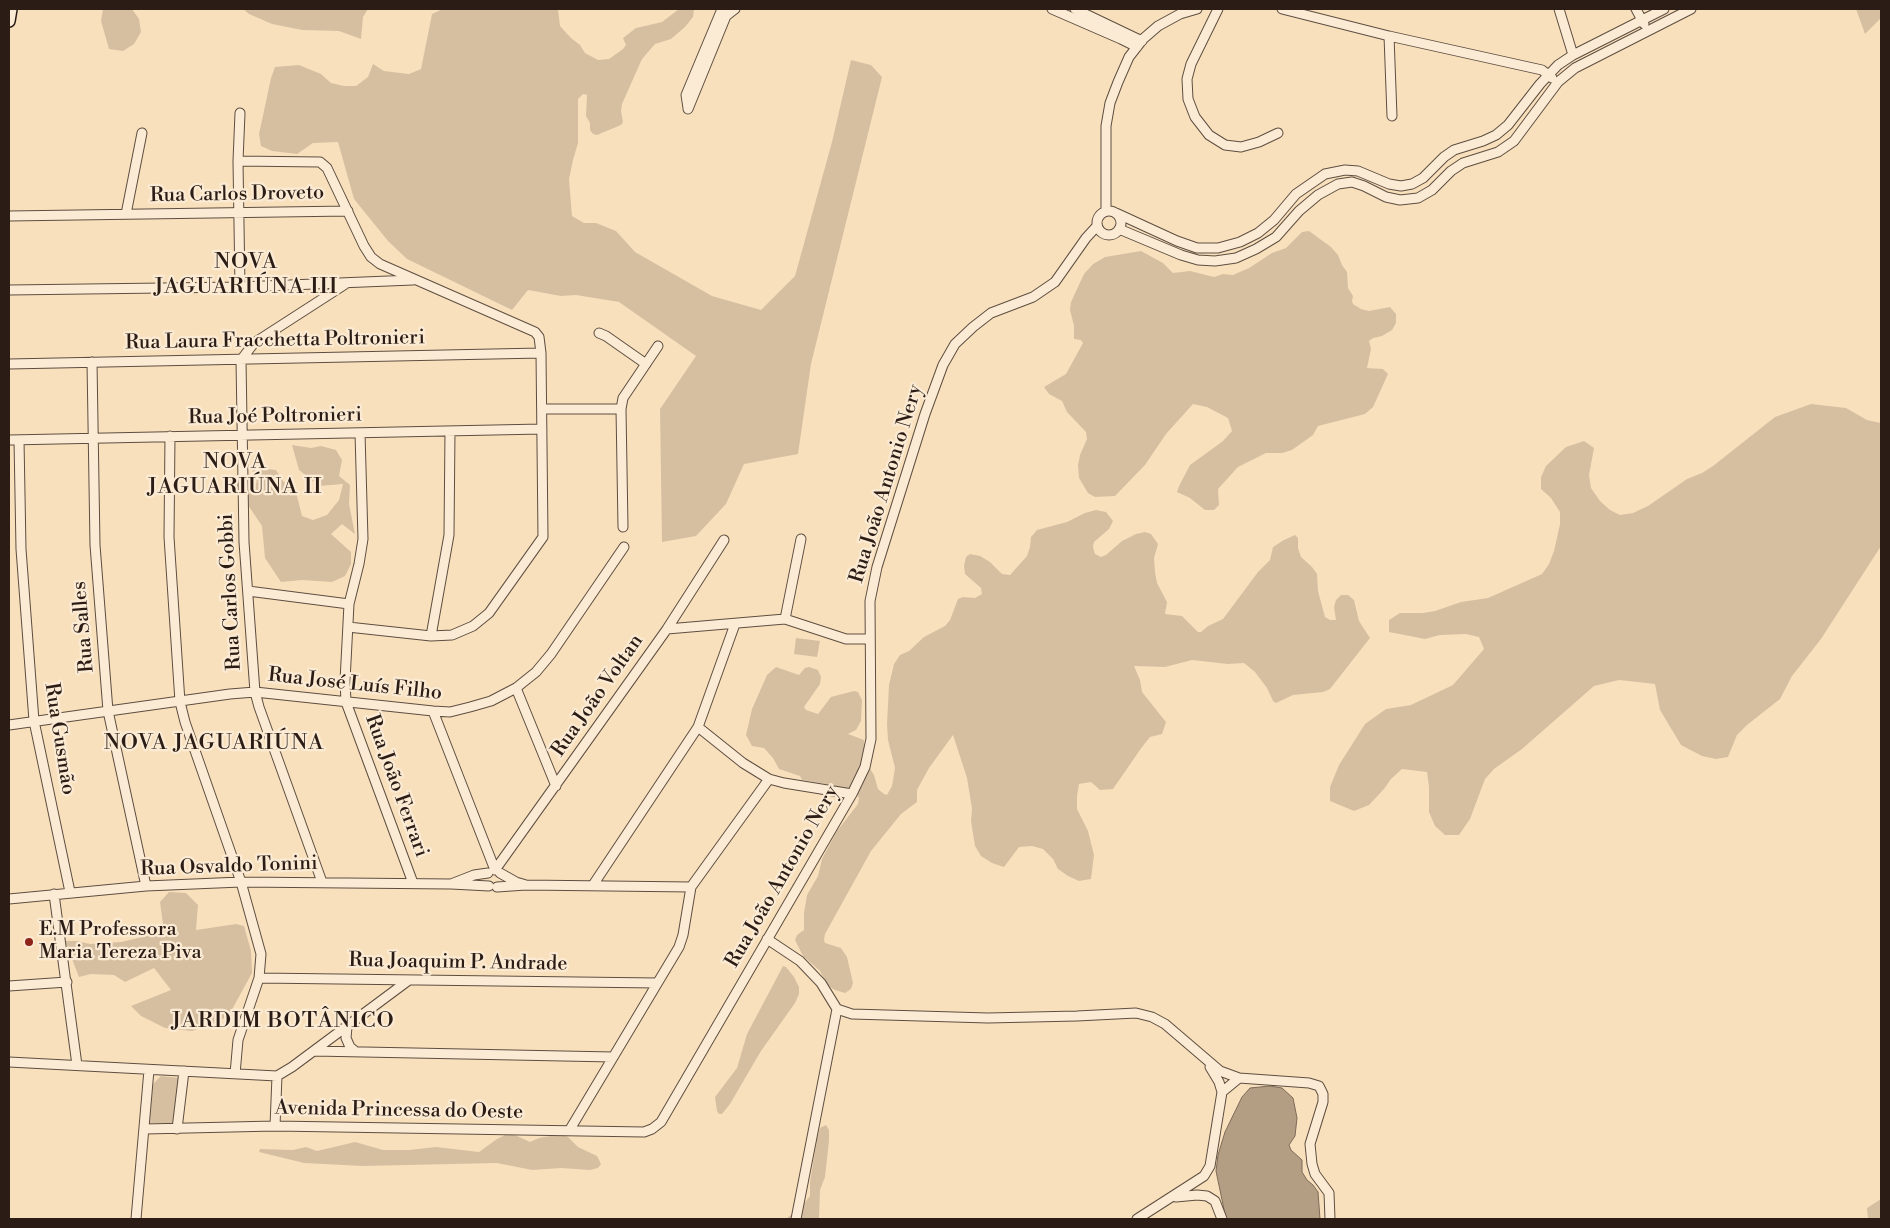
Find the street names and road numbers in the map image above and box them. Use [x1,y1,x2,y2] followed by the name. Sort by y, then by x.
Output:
[150,181,324,209] street label: Rua Carlos Droveto
[125,326,425,356] street label: Rua Laura Fracchetta Poltronieri
[845,382,929,586] street label: Rua João Antonio Nery
[188,403,362,431] street label: Rua Joé Poltronieri
[215,513,247,671] street label: Rua Carlos Gobbi
[68,580,100,674] street label: Rua Salles
[547,630,649,762] street label: Rua João Voltan
[267,664,443,706] street label: Rua José Luís Filho
[38,681,80,797] street label: Rua Gusmão
[359,711,433,861] street label: Rua João Ferrari
[721,782,845,972] street label: Rua João Antonio Nery
[140,852,318,882] street label: Rua Osvaldo Tonini
[348,949,568,977] street label: Rua Joaquim P. Andrade
[275,1097,523,1125] street label: Avenida Princessa do Oeste

